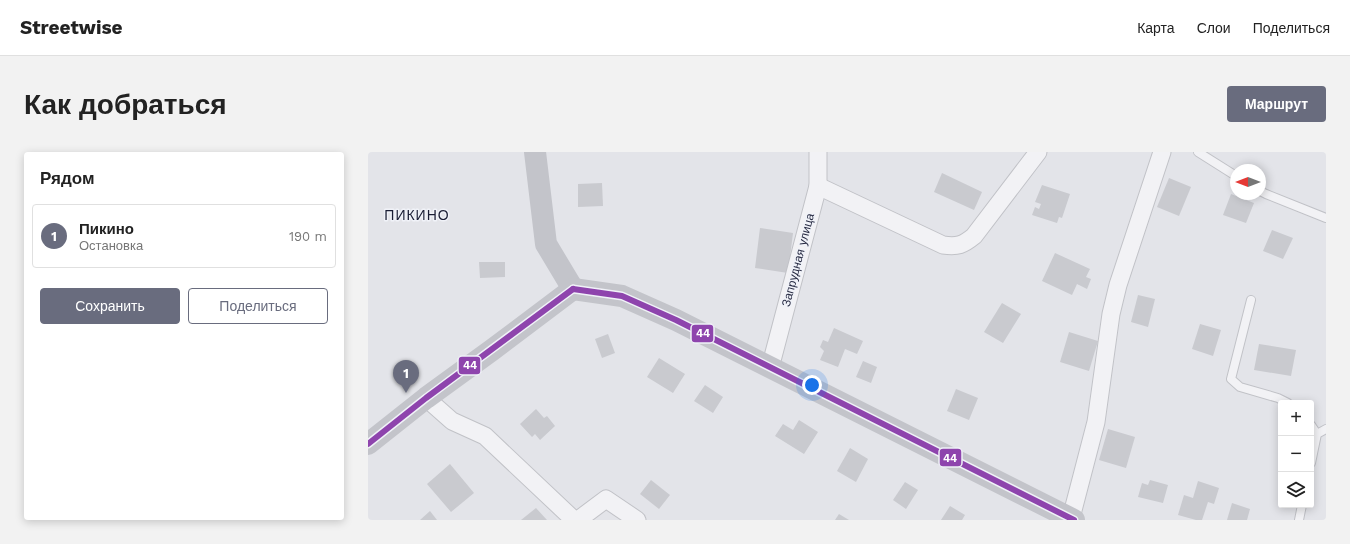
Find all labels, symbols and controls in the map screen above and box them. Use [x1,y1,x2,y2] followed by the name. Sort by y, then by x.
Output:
[20,16,123,39] text: Streetwise
[1137,20,1175,36] text: Карта
[1197,20,1231,36] text: Слои
[1253,20,1330,36] text: Поделиться
[1227,86,1326,122] button: Маршрут
[24,88,227,121] text: Как добраться
[1230,164,1266,200] north arrow
[40,168,95,188] text: Рядом
[384,207,450,223] district label: ПИКИНО
[779,211,817,308] street label: Запрудная улица
[79,220,134,238] text: Пикино
[51,229,57,244] text: 1
[289,229,327,244] text: 190 m
[79,238,143,253] text: Остановка
[40,288,180,324] button: Сохранить
[188,288,328,324] button: Поделиться
[691,324,714,343] line badge: 44
[696,327,710,340] text: 44
[458,356,481,375] line badge: 44
[463,359,477,372] text: 44
[393,360,419,393] pin: 1
[802,375,822,395] your location
[1278,400,1314,508] map controls
[1278,400,1314,436] button: +
[1278,436,1314,472] button: −
[939,448,962,467] line badge: 44
[943,452,957,465] text: 44
[1278,472,1314,508] button: layers

